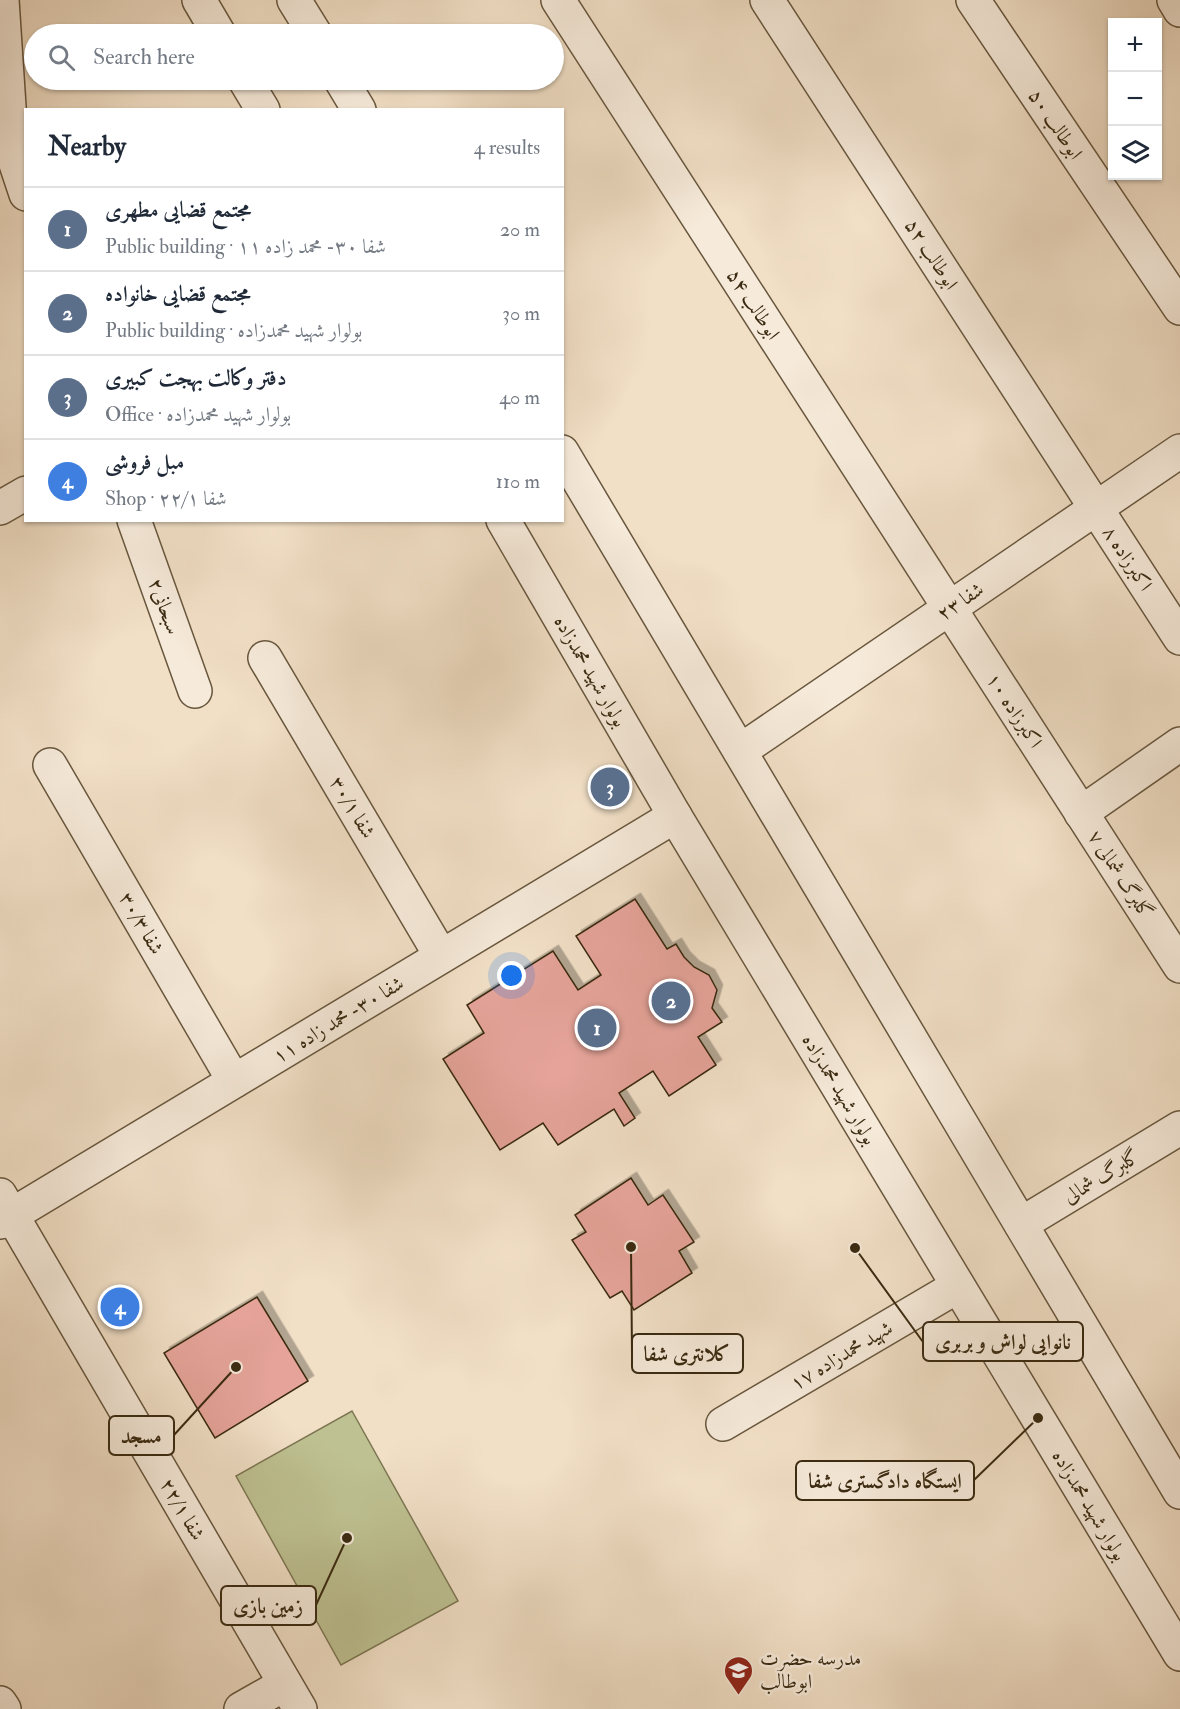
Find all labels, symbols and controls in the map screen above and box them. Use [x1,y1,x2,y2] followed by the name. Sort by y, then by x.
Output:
[1108,18,1162,180] map controls
[1108,18,1162,72] button: +
[24,24,564,90] search box
[45,41,78,74] icon: search
[93,43,195,71] text: Search here
[1108,72,1162,126] button: −
[1022,84,1088,165] street label: ابوطالب ۵۰
[1108,126,1162,180] button: layers
[48,131,126,163] text: Nearby
[474,135,540,160] text: 4 results
[105,196,251,224] text: مجتمع قضایی مطهری
[899,214,964,295] street label: ابوطالب ۵۲
[64,217,71,242] text: 1
[500,217,540,242] text: 20 m
[105,234,386,259] text: Public building · شفا ۳۰- محمد زاده ۱۱
[721,264,786,345] street label: ابوطالب ۵۴
[105,280,250,308] text: مجتمع قضایی خانواده
[62,301,73,326] text: 2
[502,301,540,326] text: 30 m
[105,318,362,343] text: Public building · بولوار شهید محمدزاده
[105,364,287,392] text: دفتر وکالت بهجت کبیری
[64,385,71,410] text: 3
[499,385,540,410] text: 40 m
[105,402,291,427] text: Office · بولوار شهید محمدزاده
[105,448,184,476] text: مبل فروشی
[62,469,73,494] text: 4
[496,469,540,494] text: 110 m
[105,486,227,511] text: Shop · ۲۲/۱ شفا
[1097,521,1158,596] street label: اکبرزاده ۸
[143,575,186,638] street label: سبحانی۲
[932,577,988,626] street label: شفا ۲۳
[549,611,633,732] street label: بولوار شهید محمدزاده
[981,668,1048,753] street label: اکبرزاده ۱۰
[590,764,630,810] pin: 3
[324,772,381,843] street label: شفا ۳۰/۱
[1083,825,1158,923] street label: گلبرگ شمالی ۷
[114,888,169,959] street label: ۳۰/۳ شفا
[497,961,526,990] your location
[268,971,408,1068] street label: شفا ۳۰- محمد زاده ۱۱
[652,978,690,1024] pin: 2
[578,1006,616,1050] pin: 1
[797,1029,882,1149] street label: بولوار شهید محمدزاده
[1058,1144,1144,1209] street label: گلبرگ شمالی
[100,1284,140,1330] pin: 4
[786,1315,897,1396] street label: شهید محمدزاده ۱۷
[923,1322,1083,1361] callout: نانوایی لواش و بربری
[935,1329,1071,1356] text: نانوایی لواش و بربری
[632,1334,743,1373] callout: کلانتری شفا
[644,1341,730,1368] text: کلانتری شفا
[109,1416,174,1455] callout: مسجد
[120,1423,162,1450] text: مسجد
[1047,1445,1132,1565] street label: بولوار شهید محمدزاده
[796,1461,974,1500] callout: ایستگاه دادگستری شفا
[808,1467,962,1495] text: ایستگاه دادگستری شفا
[155,1474,210,1545] street label: ۲۲/۱ شفا
[221,1586,316,1625] callout: زمین بازی
[233,1593,303,1620] text: زمین بازی
[760,1646,861,1695] place label: مدرسه حضرت ابوطالب
[723,1654,755,1696] school or university icon: مدرسه حضرت ابوطالب

